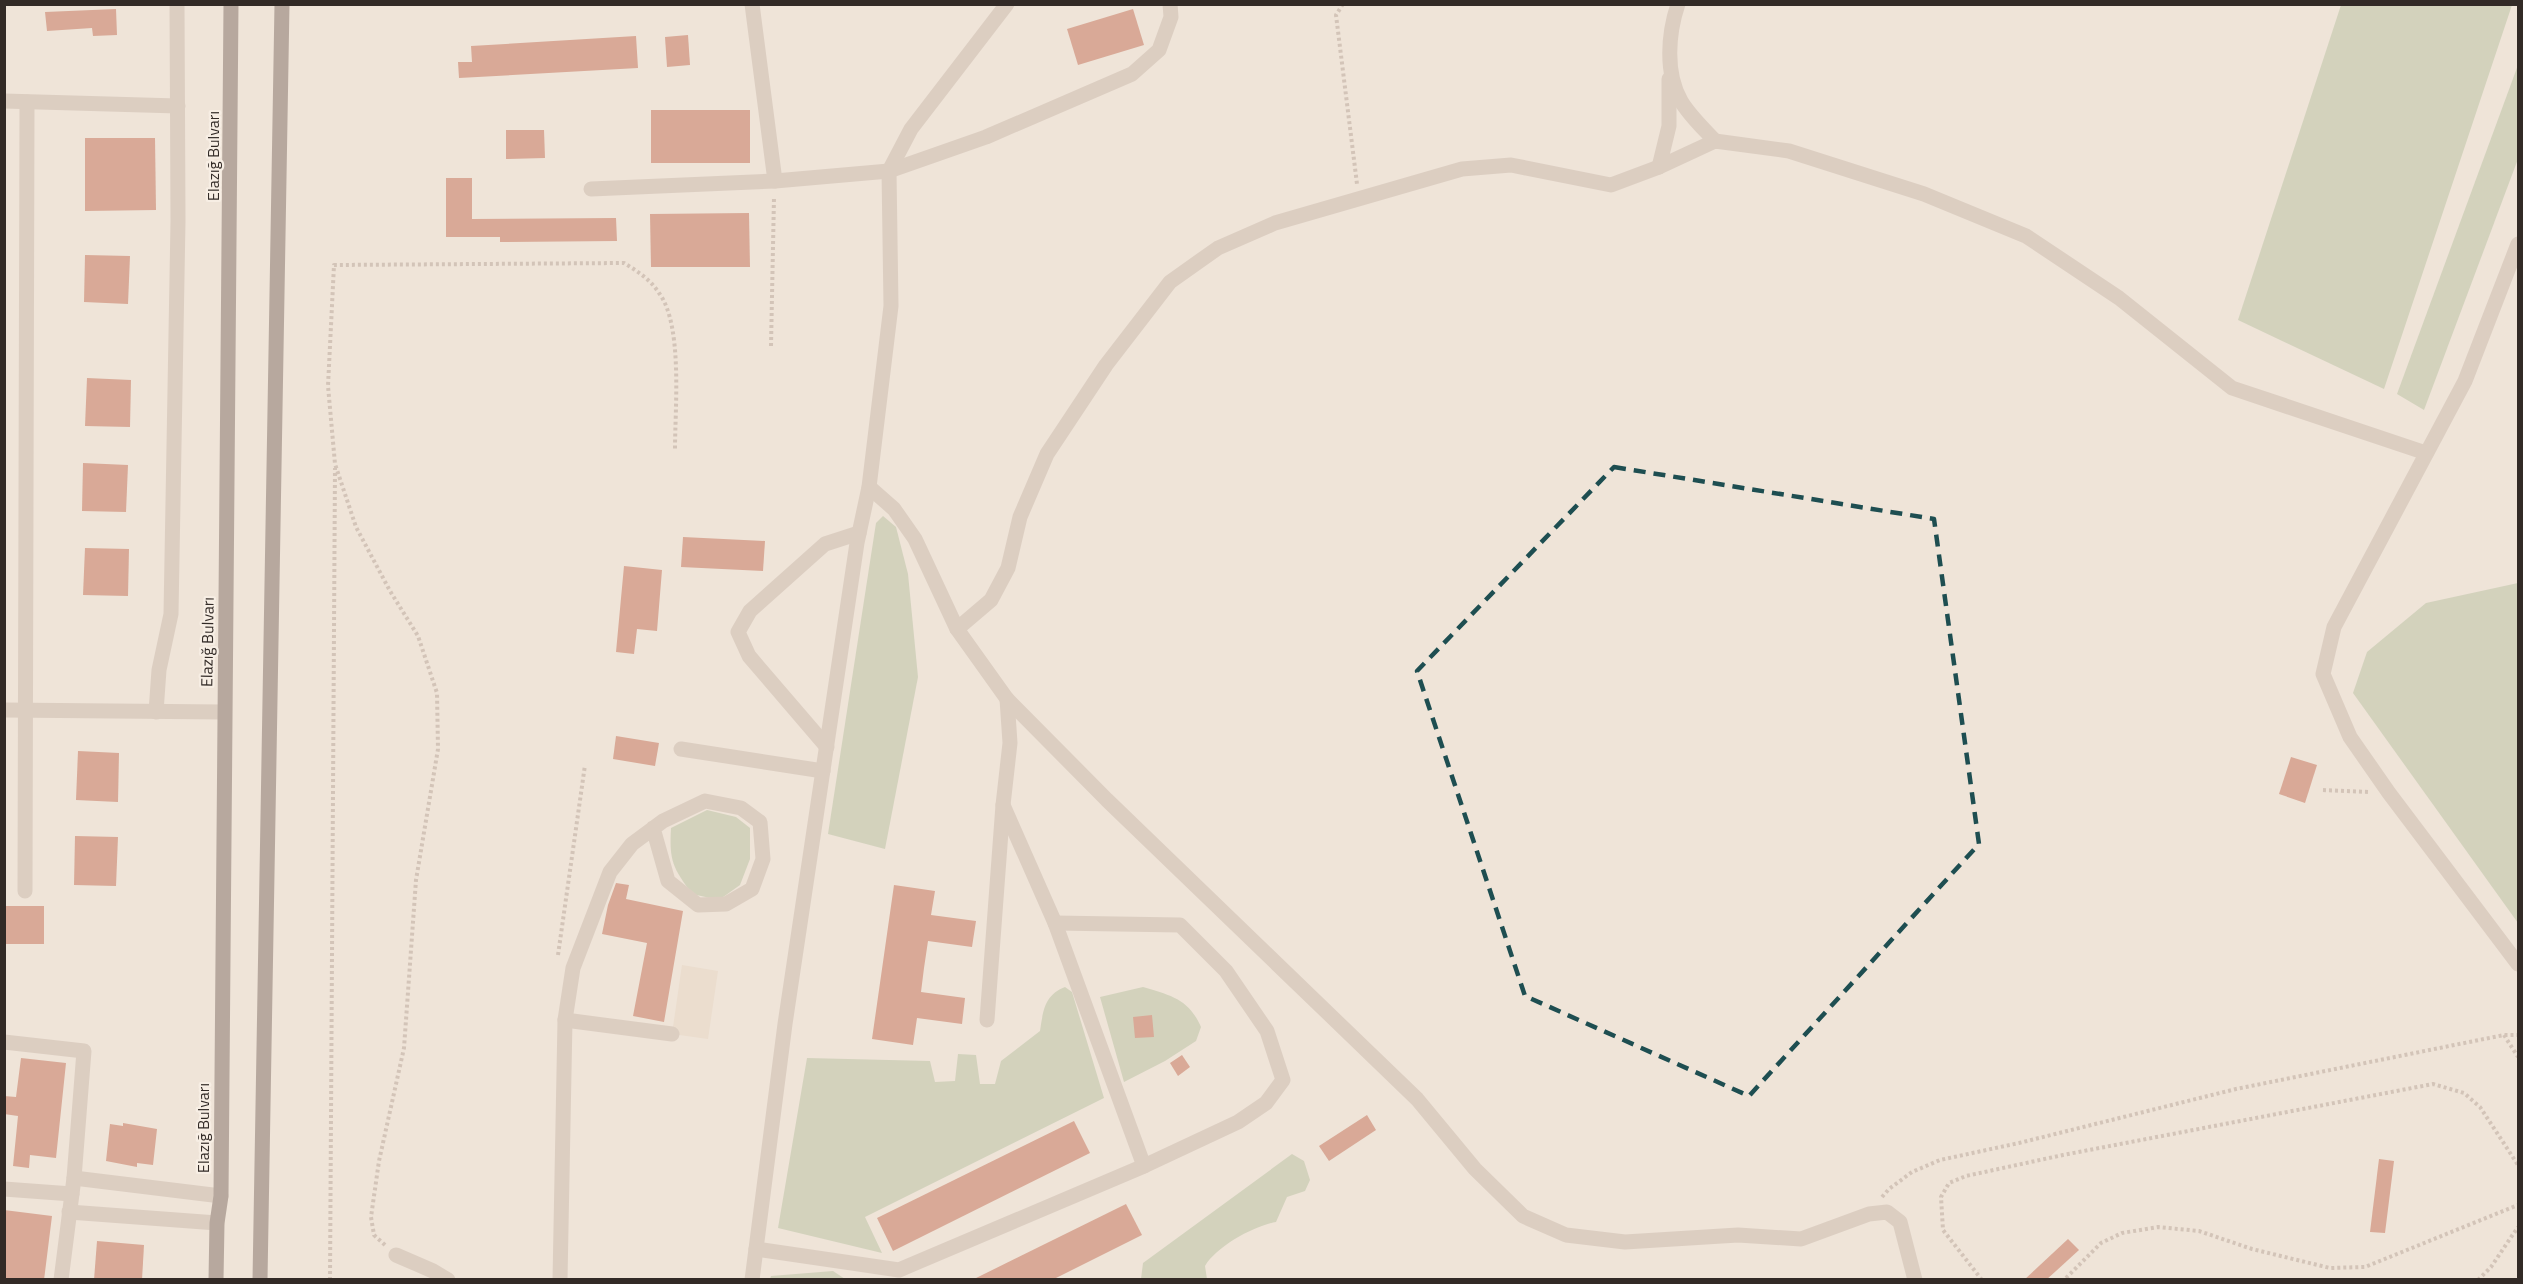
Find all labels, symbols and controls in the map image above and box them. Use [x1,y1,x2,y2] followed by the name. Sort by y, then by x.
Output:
[201,111,225,201] street label: Elazığ Bulvarı
[194,597,220,687] street label: Elazığ Bulvarı
[191,1083,215,1173] street label: Elazığ Bulvarı

